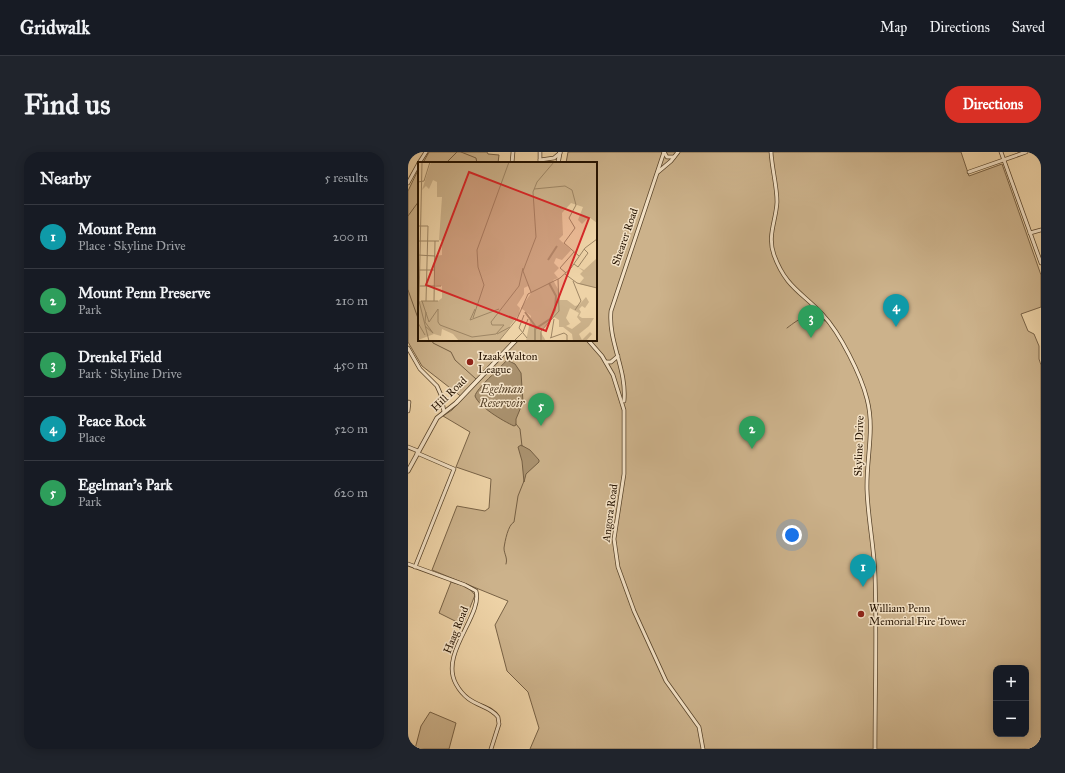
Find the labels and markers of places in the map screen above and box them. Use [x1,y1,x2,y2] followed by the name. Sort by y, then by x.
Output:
[883,294,909,327] pin: 4
[798,305,824,338] pin: 3
[478,350,538,376] place label: Izaak Walton League
[465,357,475,367] marker: Izaak Walton League
[528,393,554,426] pin: 5
[739,416,765,449] pin: 2
[850,554,876,587] pin: 1
[869,602,967,628] place label: William Penn Memorial Fire Tower
[856,609,866,619] marker: William Penn Memorial Fire Tower

